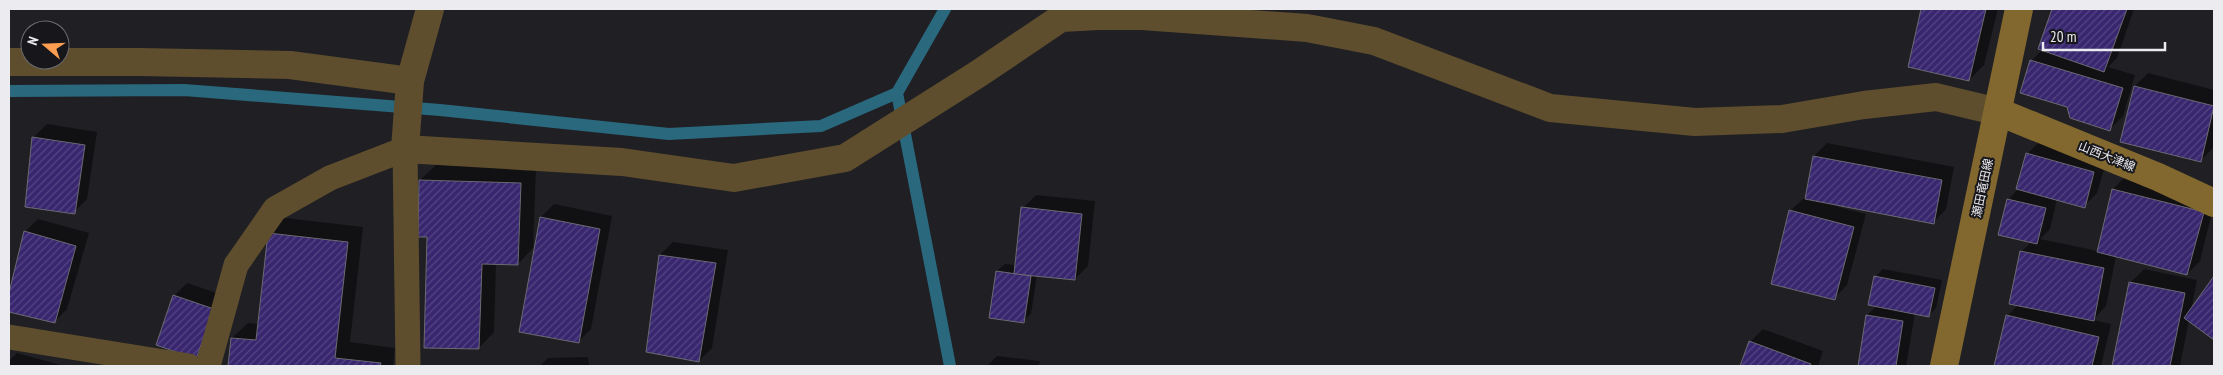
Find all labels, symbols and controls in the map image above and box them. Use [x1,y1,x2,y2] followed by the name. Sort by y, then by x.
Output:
[20,20,70,70] north arrow
[2043,20,2166,52] scale bar
[2050,27,2076,46] text: 20 m
[23,34,42,47] text: N
[2076,138,2138,174] street label: 山西大津線
[1968,157,1996,219] street label: 瀬田竜田線

